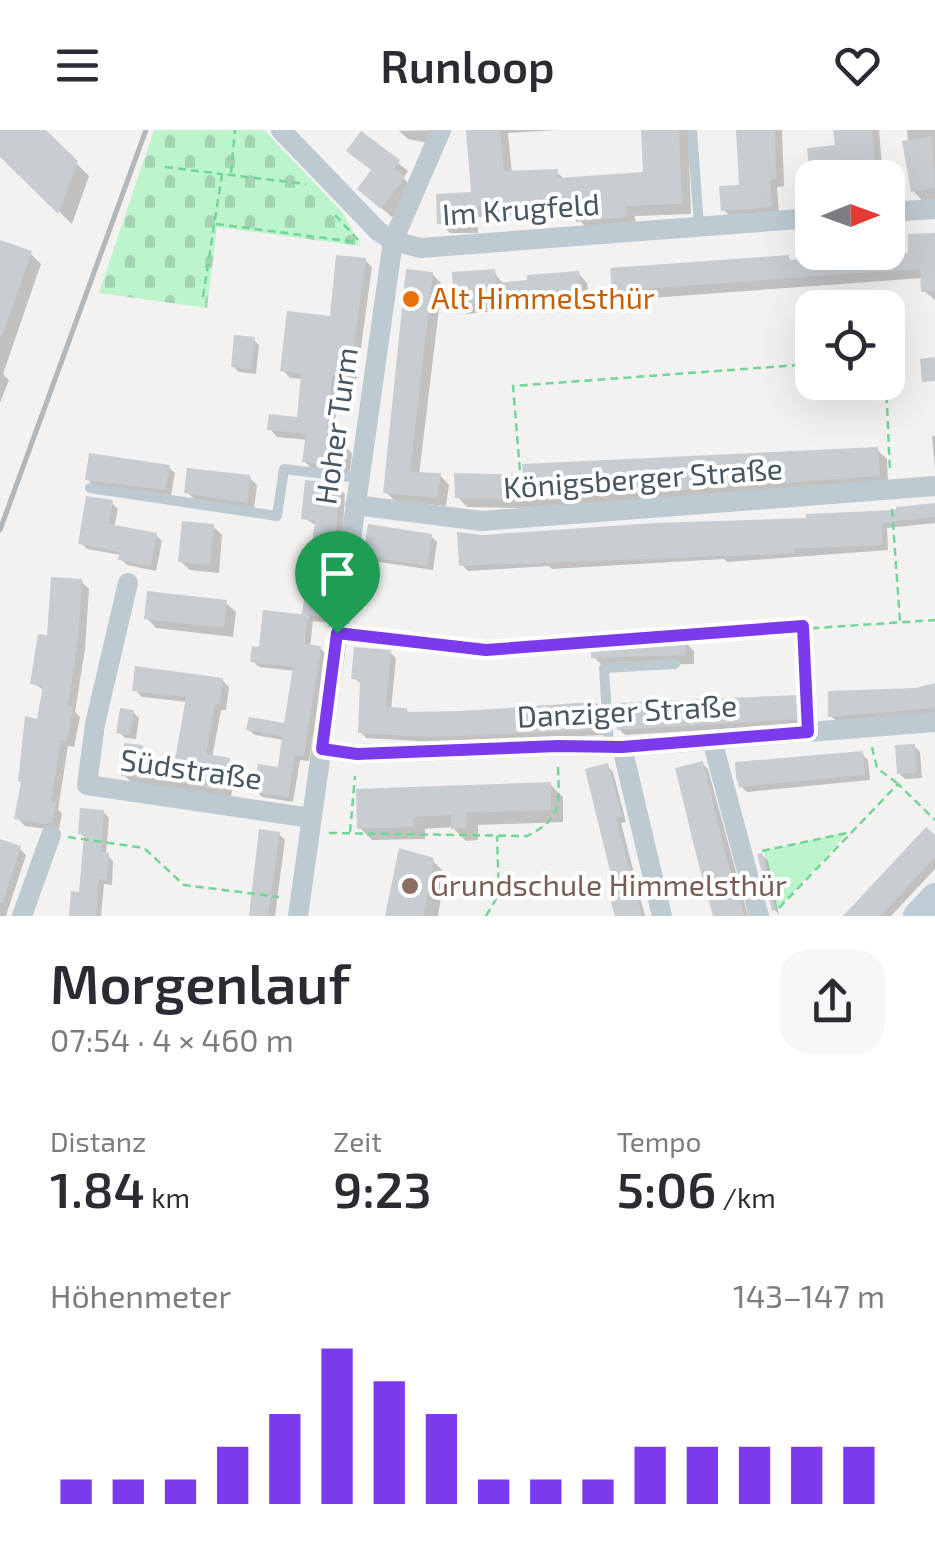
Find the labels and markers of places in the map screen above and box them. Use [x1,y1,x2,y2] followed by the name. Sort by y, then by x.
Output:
[431,279,655,315] place label: Alt Himmelsthür
[400,288,422,310] marker: Alt Himmelsthür
[295,531,380,634] pin
[430,866,787,902] place label: Grundschule Himmelsthür
[399,875,421,897] marker: Grundschule Himmelsthür

